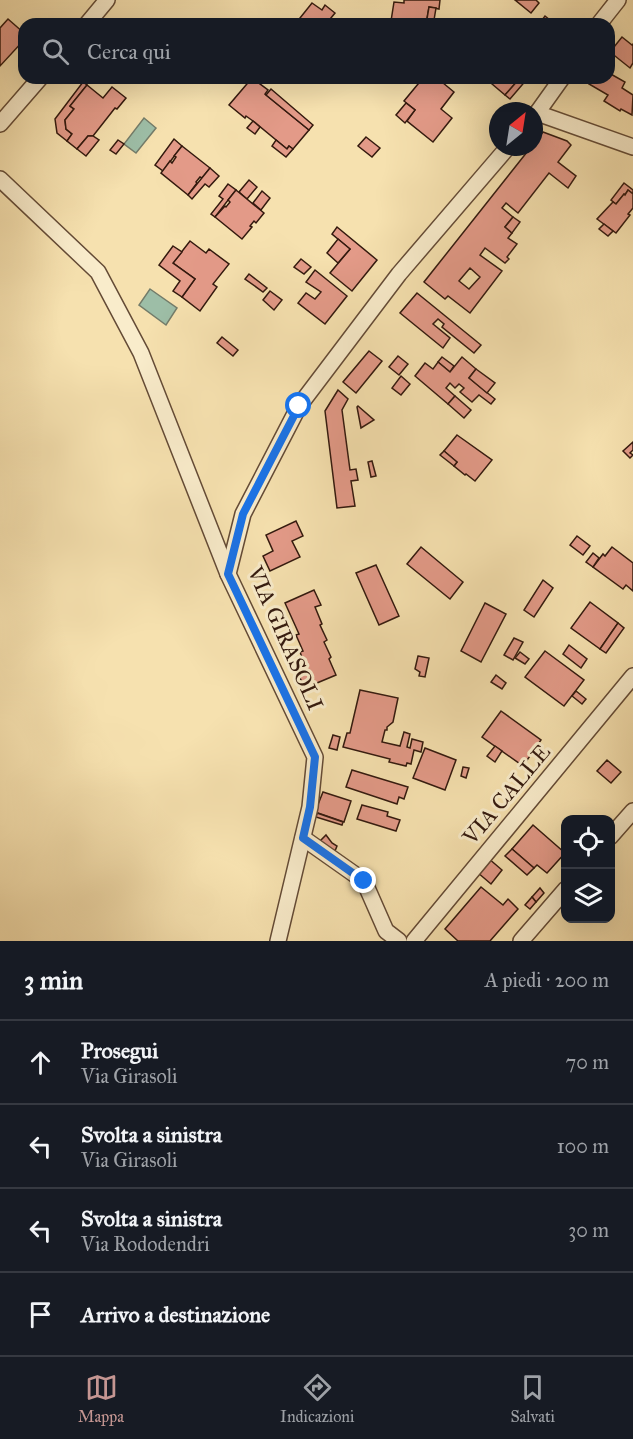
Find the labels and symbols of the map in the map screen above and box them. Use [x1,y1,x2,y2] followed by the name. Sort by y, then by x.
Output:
[489,102,543,156] north arrow
[285,392,311,418] route start
[241,561,329,714] street label: VIA GIRASOLI
[456,739,556,851] street label: VIA CALLE
[350,867,376,893] route end

